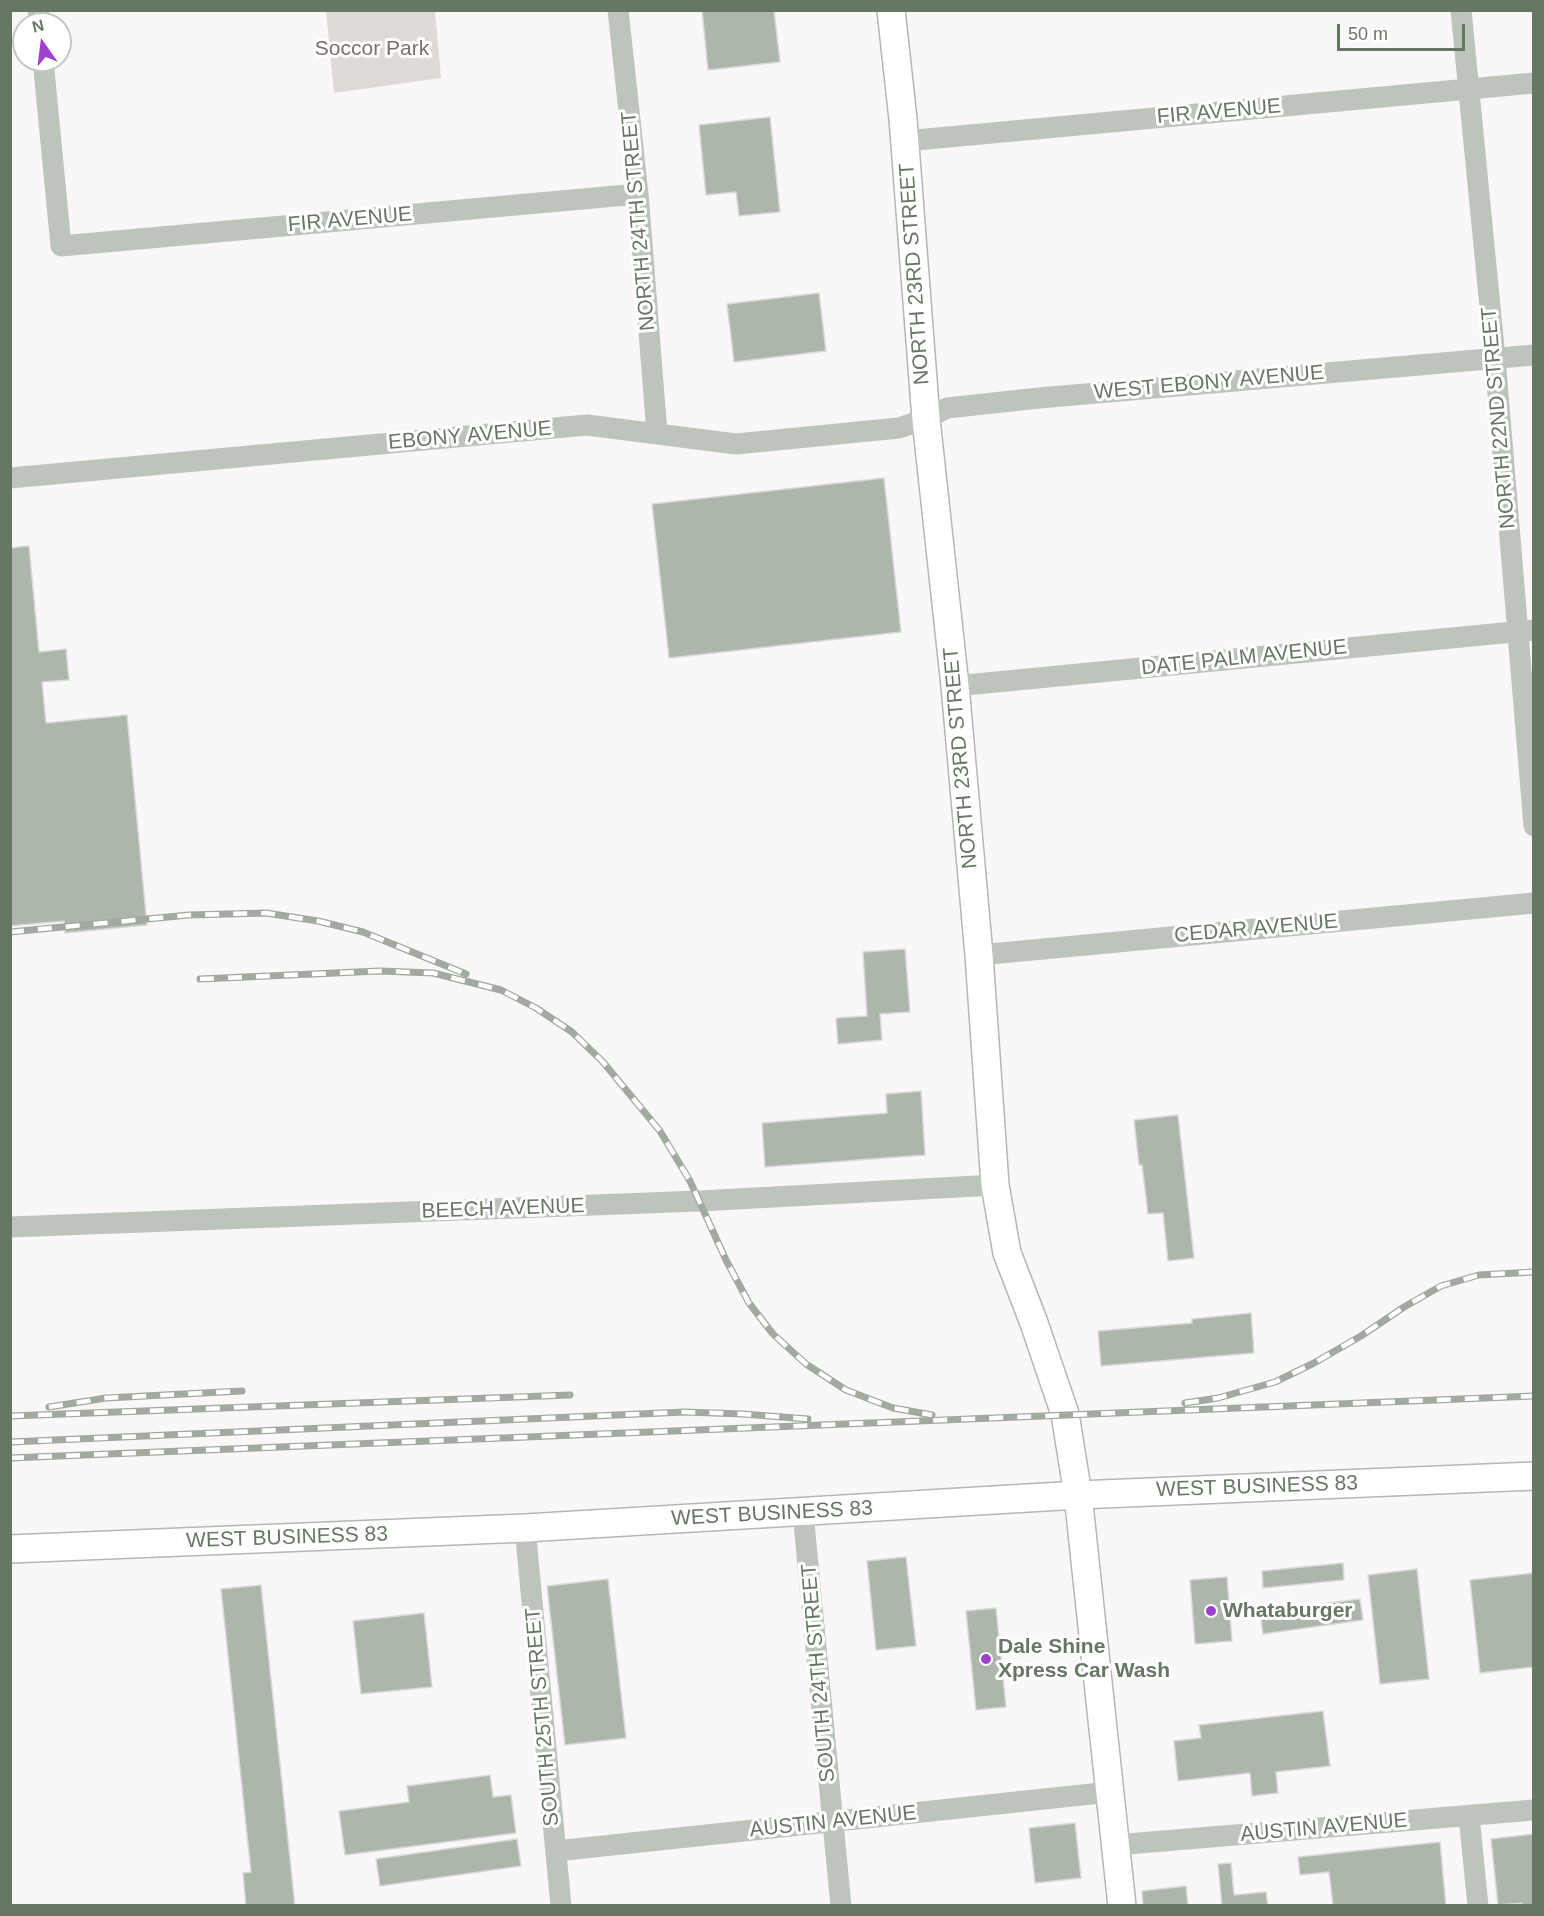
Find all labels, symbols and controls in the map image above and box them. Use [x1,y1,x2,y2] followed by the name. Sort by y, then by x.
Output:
[12,12,72,72] north arrow
[1340,12,1468,50] scale bar
[30,16,46,36] text: N
[1348,24,1388,44] text: 50 m
[315,36,429,62] park label: Soccor Park
[1156,94,1282,130] street label: FIR AVENUE
[617,110,661,332] street label: NORTH 24TH STREET
[895,162,935,386] street label: NORTH 23RD STREET
[287,202,413,238] street label: FIR AVENUE
[1477,306,1521,530] street label: NORTH 22ND STREET
[1093,360,1325,406] street label: WEST EBONY AVENUE
[387,416,553,456] street label: EBONY AVENUE
[1140,635,1348,681] street label: DATE PALM AVENUE
[939,646,983,870] street label: NORTH 23RD STREET
[1173,909,1339,949] street label: CEDAR AVENUE
[421,1194,585,1224] street label: BEECH AVENUE
[1156,1471,1358,1503] street label: WEST BUSINESS 83
[671,1496,873,1532] street label: WEST BUSINESS 83
[186,1522,388,1554] street label: WEST BUSINESS 83
[797,1563,841,1783] street label: SOUTH 24TH STREET
[1223,1598,1353,1624] place label: Whataburger
[1204,1604,1218,1618] marker: Whataburger
[521,1607,565,1827] street label: SOUTH 25TH STREET
[998,1634,1170,1684] place label: Dale Shine Xpress Car Wash
[979,1652,993,1666] marker: Dale Shine Xpress Car Wash
[748,1801,918,1843] street label: AUSTIN AVENUE
[1239,1808,1409,1848] street label: AUSTIN AVENUE

